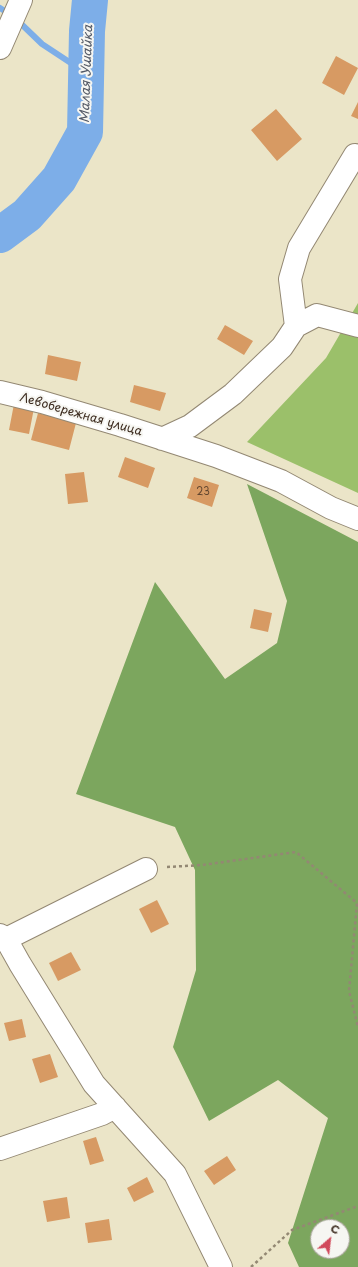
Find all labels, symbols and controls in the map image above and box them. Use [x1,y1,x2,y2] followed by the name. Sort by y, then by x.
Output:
[77,25,97,123] water label: Малая Ушайка
[18,391,144,439] street label: Левобережная улица
[196,486,210,498] house number: 23
[310,1219,350,1259] north arrow
[328,1219,343,1238] text: С

